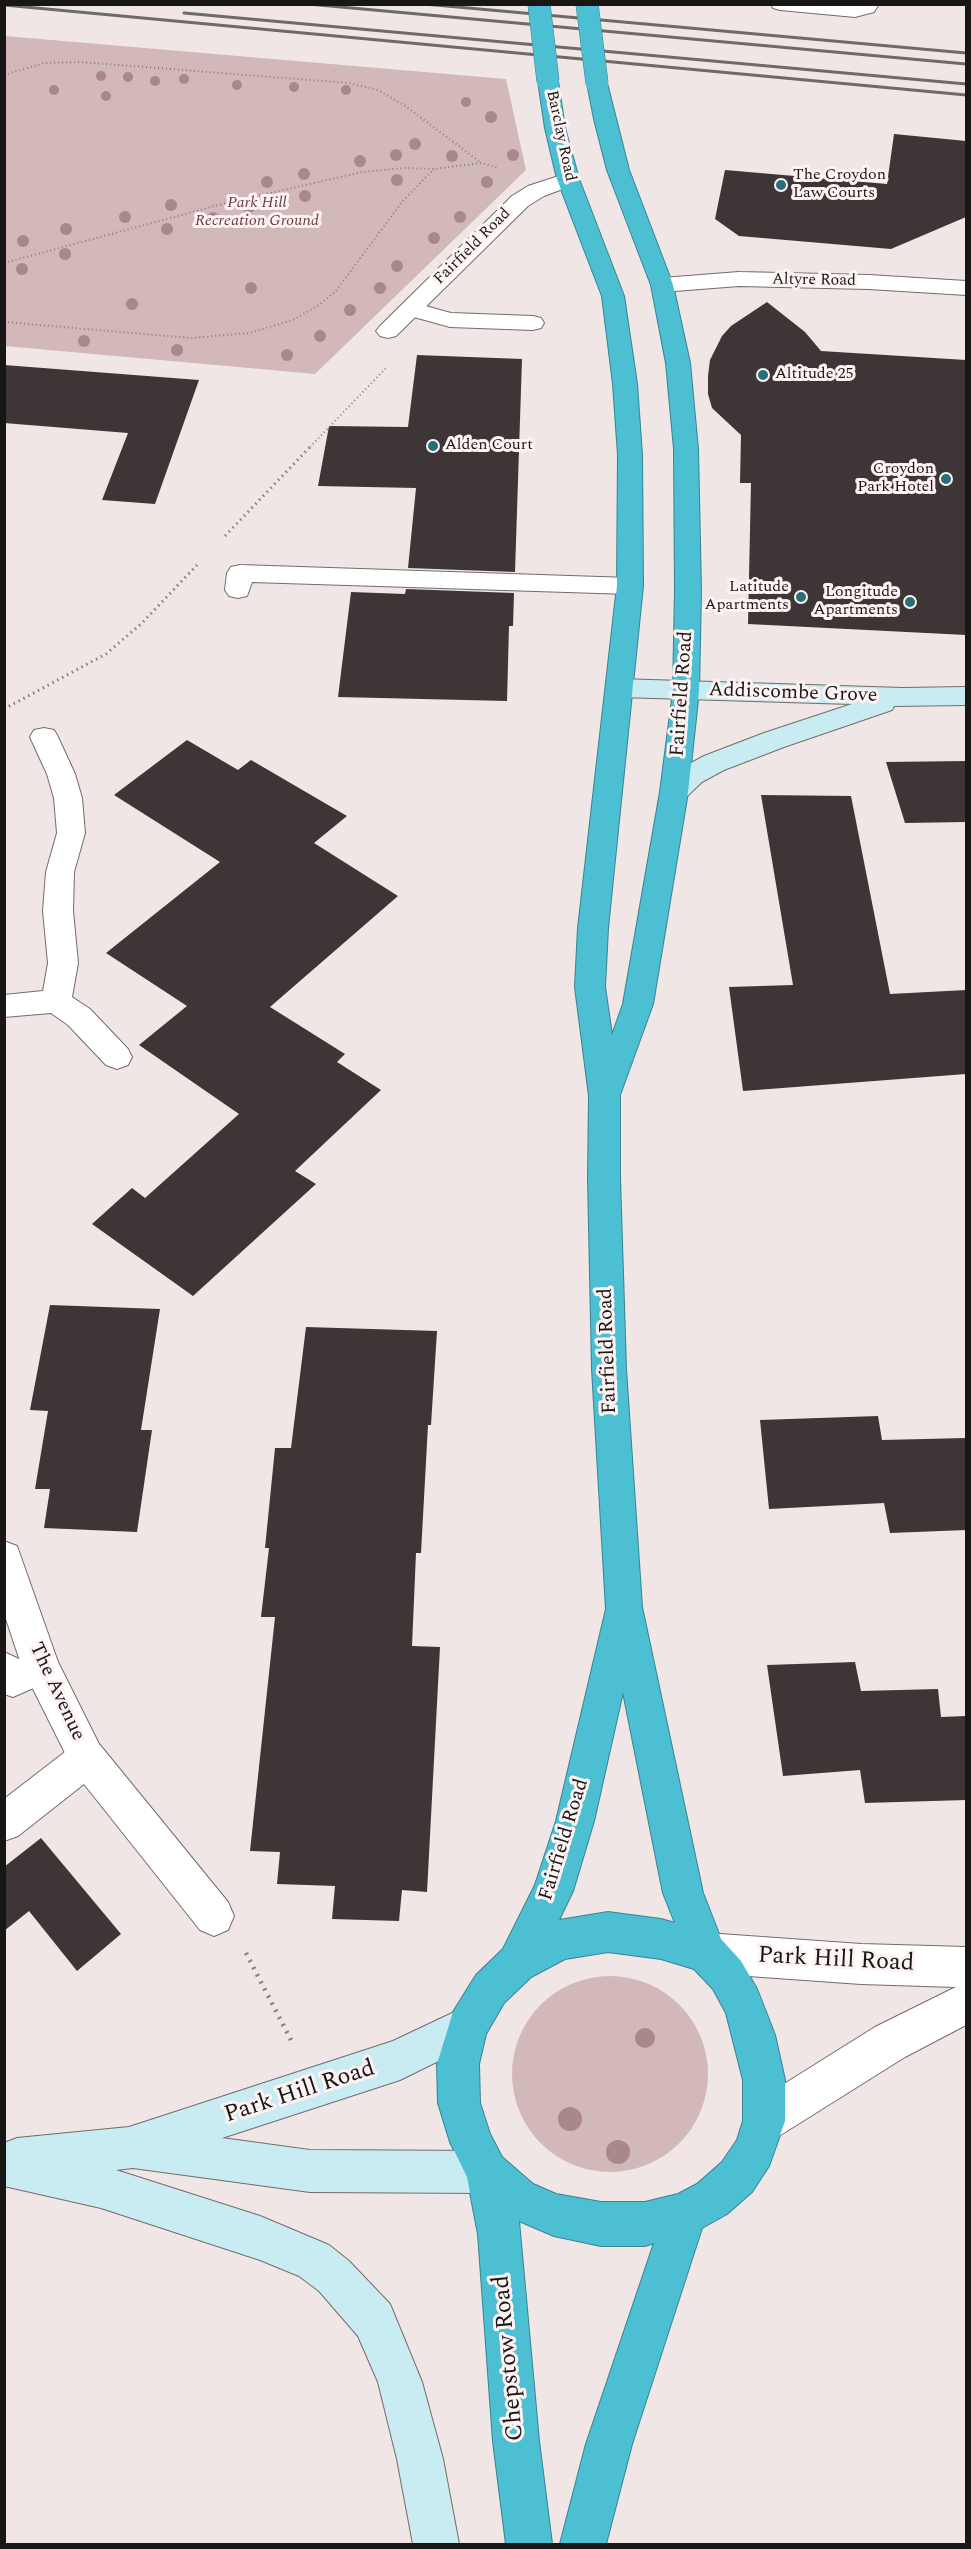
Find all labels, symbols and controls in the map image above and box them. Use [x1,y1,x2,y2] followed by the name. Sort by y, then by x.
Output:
[541,89,579,183] street label: Barclay Road
[793,166,886,204] place label: The Croydon Law Courts
[774,178,788,192] marker: The Croydon Law Courts
[195,194,319,232] park label: Park Hill Recreation Ground
[431,205,515,289] street label: Fairfield Road
[772,271,856,291] street label: Altyre Road
[775,365,854,385] place label: Altitude 25
[756,368,770,382] marker: Altitude 25
[445,436,533,456] place label: Alden Court
[426,439,440,453] marker: Alden Court
[857,460,934,498] place label: Croydon Park Hotel
[939,472,953,486] marker: Croydon Park Hotel
[704,578,789,616] place label: Latitude Apartments
[813,583,898,621] place label: Longitude Apartments
[794,590,808,604] marker: Latitude Apartments
[903,595,917,609] marker: Longitude Apartments
[667,630,699,758] street label: Fairfield Road
[708,679,878,709] street label: Addiscombe Grove
[595,1288,623,1414] street label: Fairfield Road
[23,1639,89,1745] street label: The Avenue
[535,1776,595,1904] street label: Fairfield Road
[757,1943,915,1979] street label: Park Hill Road
[221,2055,379,2131] street label: Park Hill Road
[488,2274,532,2442] street label: Chepstow Road

